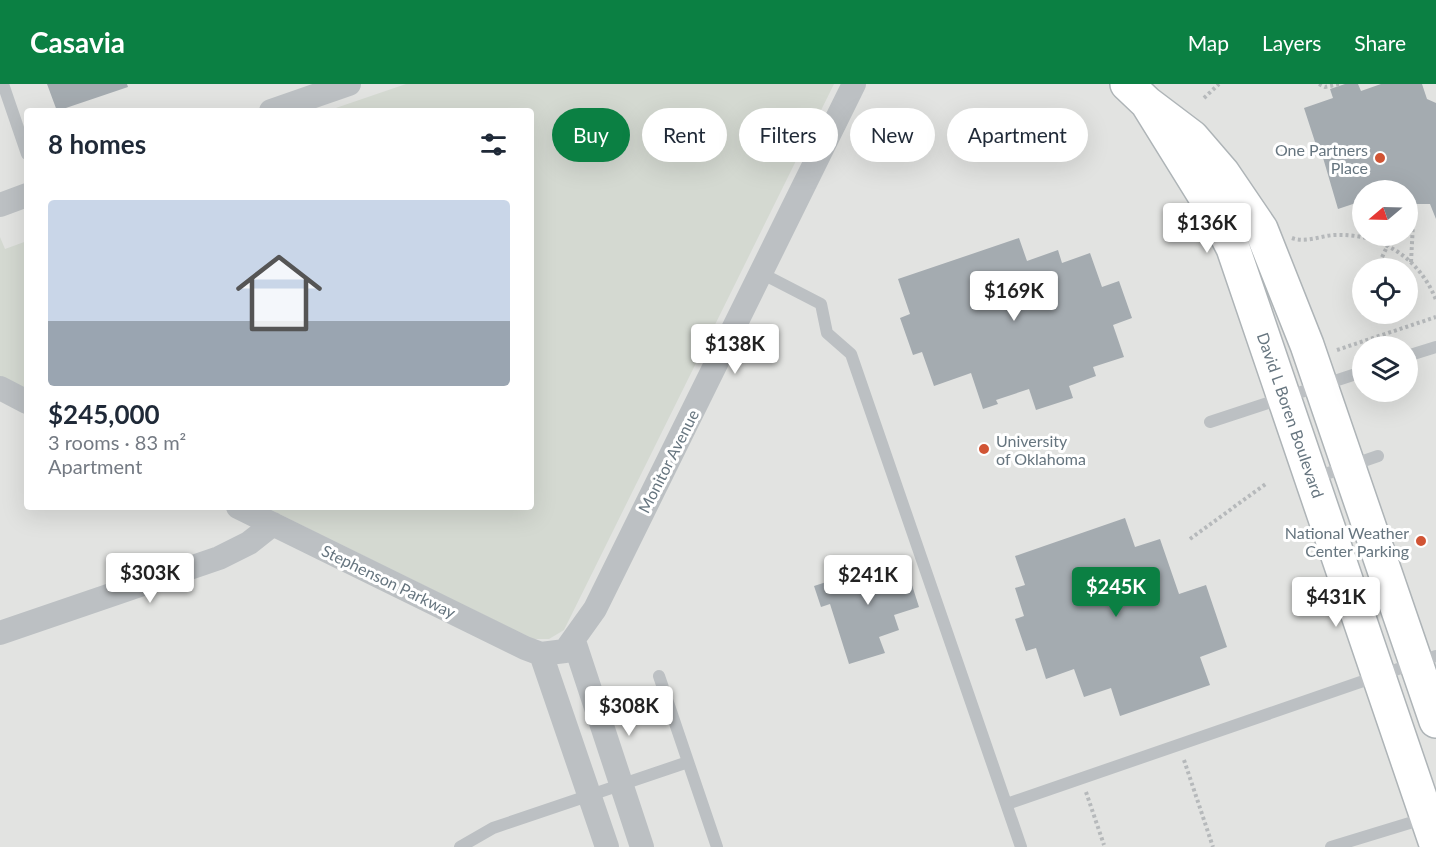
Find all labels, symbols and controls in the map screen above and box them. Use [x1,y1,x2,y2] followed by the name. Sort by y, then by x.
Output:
[30,25,125,59] text: Casavia
[1188,30,1229,55] text: Map
[1262,30,1321,55] text: Layers
[1354,30,1406,55] text: Share
[552,108,630,162] chip: Buy
[642,108,727,162] chip: Rent
[739,108,838,162] chip: Filters
[850,108,935,162] chip: New
[947,108,1088,162] chip: Apartment
[48,128,146,160] text: 8 homes
[477,128,510,161] icon: filters
[1275,140,1368,177] place label: One Partners Place
[1373,151,1387,165] marker: One Partners Place
[1352,180,1418,246] north arrow
[1352,180,1418,402] map controls
[1165,203,1249,254] pin: $136K
[1177,210,1237,234] text: $136K
[225,239,333,347] icon: home
[1352,258,1418,324] button: locate
[972,271,1056,322] pin: $169K
[984,278,1044,302] text: $169K
[693,324,777,375] pin: $138K
[1254,330,1328,500] street label: David L Boren Boulevard
[705,331,765,355] text: $138K
[1352,336,1418,402] button: layers
[48,398,160,430] text: $245,000
[634,406,702,516] street label: Monitor Avenue
[48,430,186,454] text: 3 rooms · 83 m²
[996,431,1086,468] place label: University of Oklahoma
[977,442,991,456] marker: University of Oklahoma
[48,454,142,478] text: Apartment
[1285,523,1409,560] place label: National Weather Center Parking
[1414,534,1428,548] marker: National Weather Center Parking
[319,540,460,622] street label: Stephenson Parkway
[108,553,192,604] pin: $303K
[826,555,910,606] pin: $241K
[120,560,180,584] text: $303K
[838,562,898,586] text: $241K
[1074,567,1158,618] pin: $245K
[1086,574,1146,598] text: $245K
[1294,577,1378,628] pin: $431K
[1306,584,1366,608] text: $431K
[587,686,671,737] pin: $308K
[599,693,659,717] text: $308K

